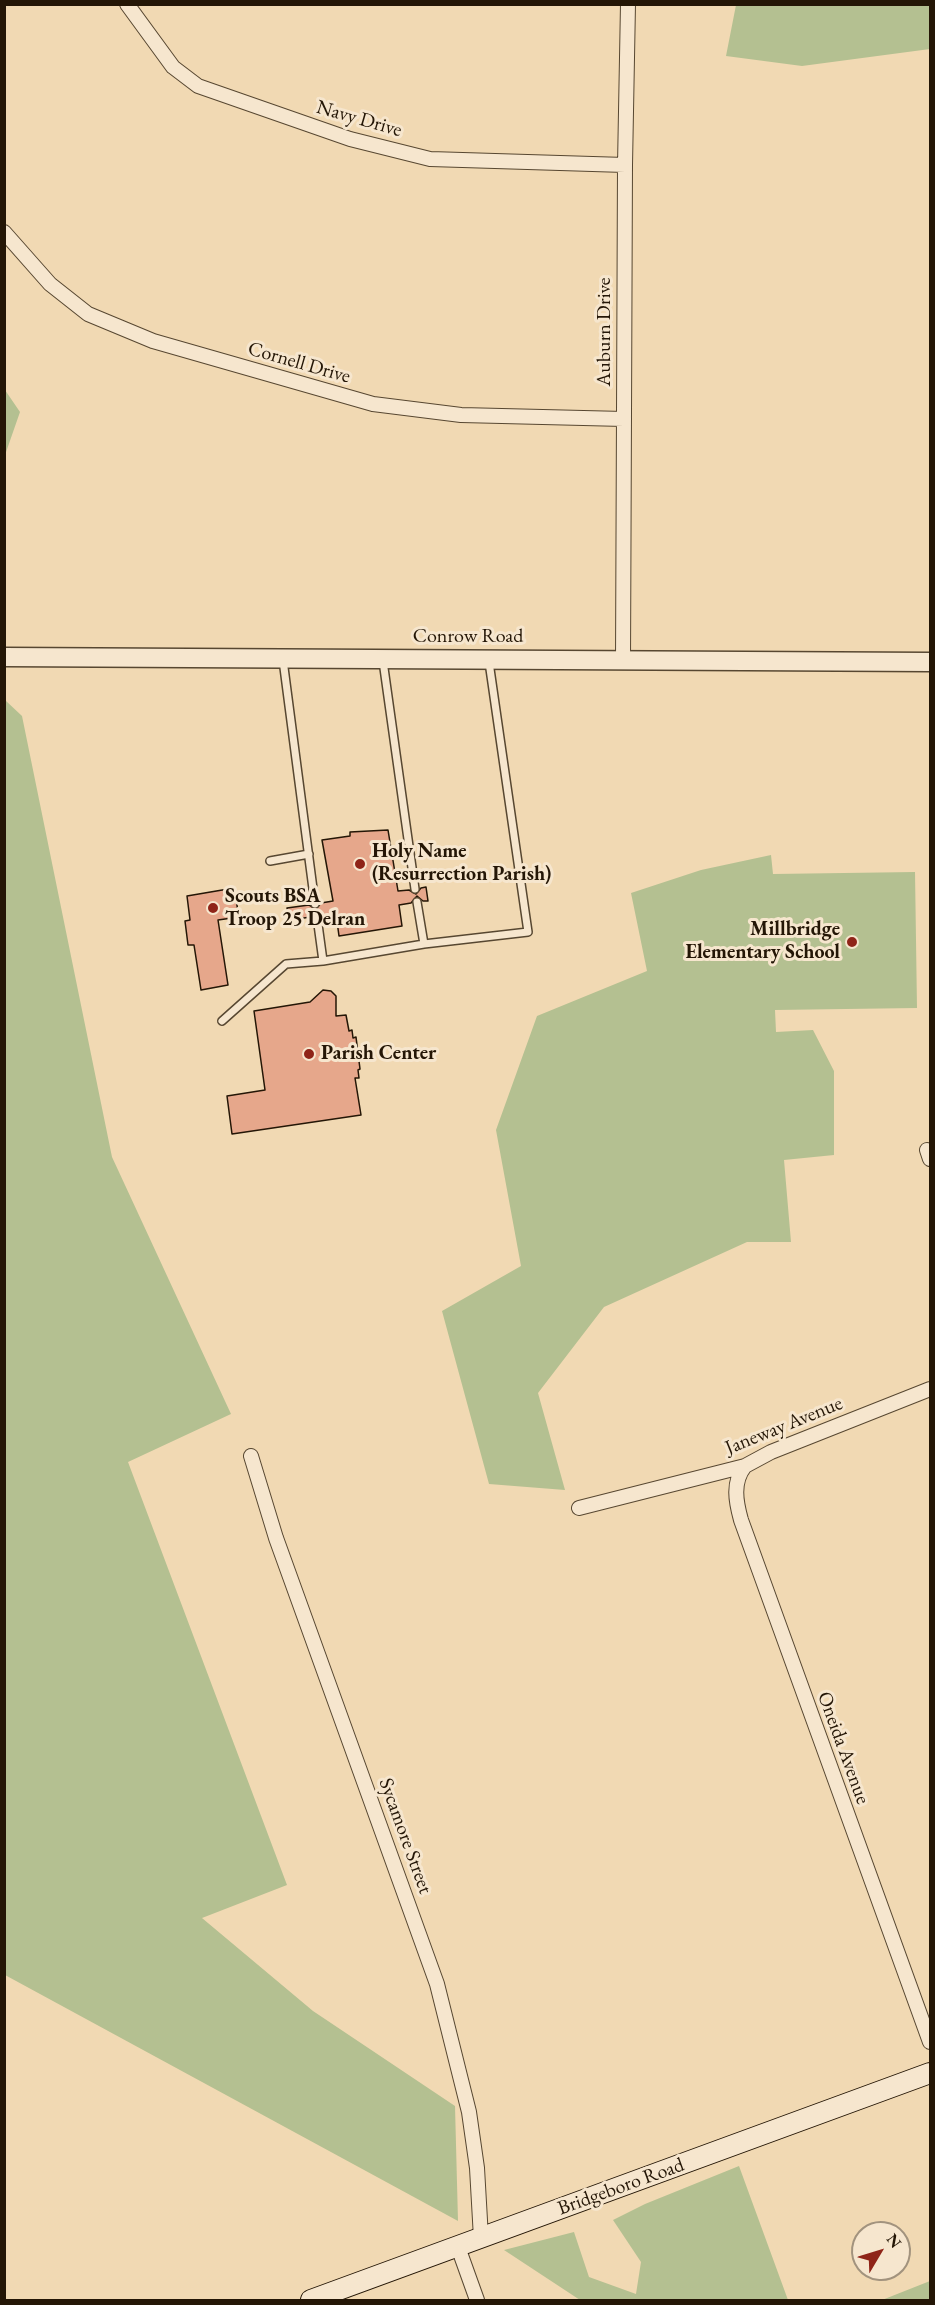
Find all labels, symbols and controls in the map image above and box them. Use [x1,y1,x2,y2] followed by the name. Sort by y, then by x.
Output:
[314,95,404,143] street label: Navy Drive
[593,277,617,387] street label: Auburn Drive
[245,337,353,389] street label: Cornell Drive
[413,625,523,649] street label: Conrow Road
[372,840,551,887] place label: Holy Name (Resurrection Parish)
[353,857,367,871] marker: Holy Name (Resurrection Parish)
[225,885,365,932] place label: Scouts BSA Troop 25 Delran
[206,901,220,915] marker: Scouts BSA Troop 25 Delran
[686,918,840,965] place label: Millbridge Elementary School
[845,935,859,949] marker: Millbridge Elementary School
[321,1042,436,1066] place label: Parish Center
[302,1047,316,1061] marker: Parish Center
[722,1392,846,1460] street label: Janeway Avenue
[812,1688,874,1808] street label: Oneida Avenue
[373,1775,437,1897] street label: Sycamore Street
[555,2153,687,2221] street label: Bridgeboro Road
[851,2221,911,2281] north arrow
[882,2229,906,2252] text: N

